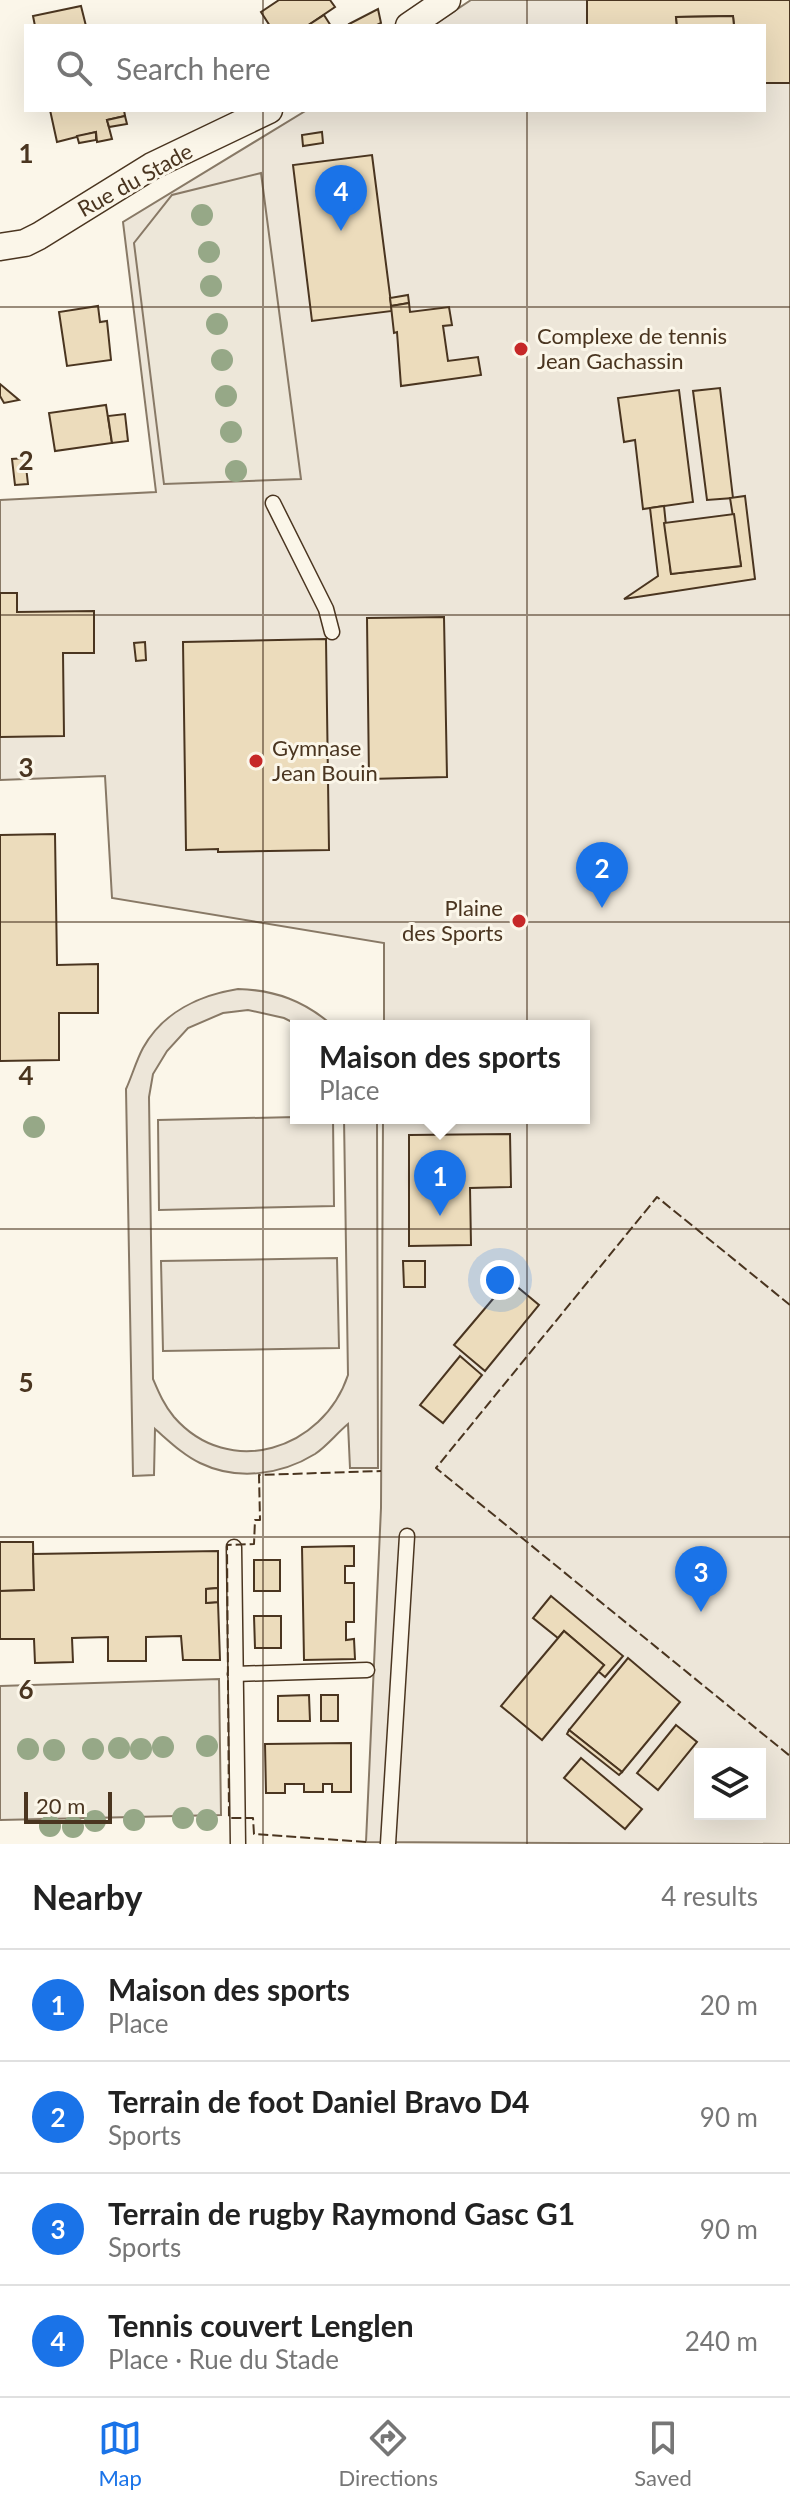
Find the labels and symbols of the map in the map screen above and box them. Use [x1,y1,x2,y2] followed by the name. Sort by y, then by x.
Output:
[18,137,34,169] text: 1
[73,137,197,222] street label: Rue du Stade
[315,165,367,231] pin: 4
[537,322,727,374] place label: Complexe de tennis Jean Gachassin
[512,340,530,358] marker: Complexe de tennis Jean Gachassin
[18,444,34,476] text: 2
[272,734,378,786] place label: Gymnase Jean Bouin
[18,751,34,783] text: 3
[247,752,265,770] marker: Gymnase Jean Bouin
[576,842,628,908] pin: 2
[402,894,503,946] place label: Plaine des Sports
[510,912,528,930] marker: Plaine des Sports
[18,1059,34,1091] text: 4
[414,1150,466,1216] pin: 1
[480,1260,520,1300] your location
[18,1366,34,1398] text: 5
[675,1546,727,1612] pin: 3
[18,1673,34,1705] text: 6
[24,1788,112,1824] scale bar

